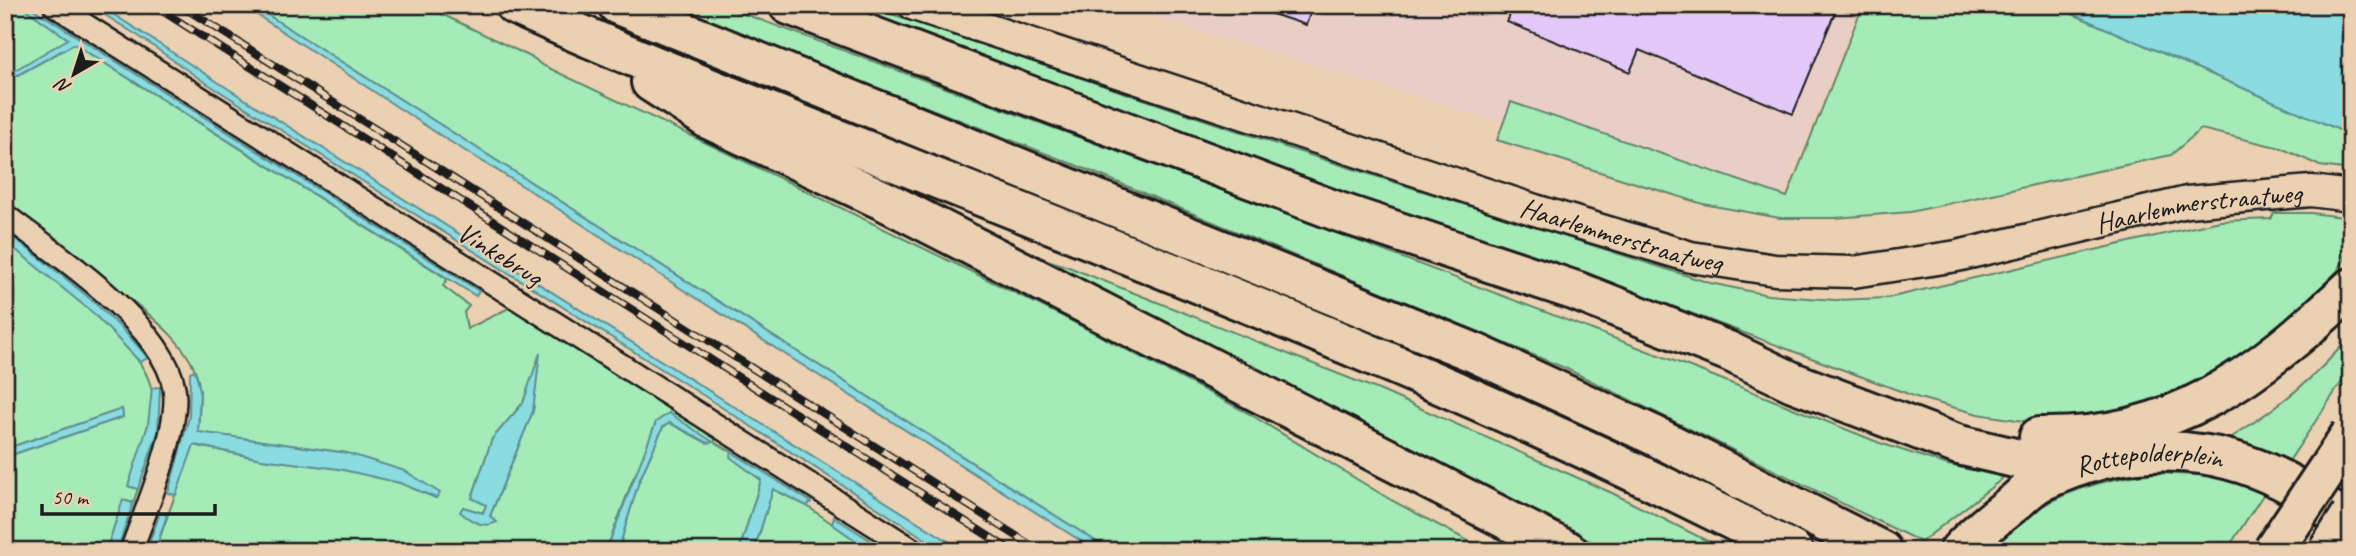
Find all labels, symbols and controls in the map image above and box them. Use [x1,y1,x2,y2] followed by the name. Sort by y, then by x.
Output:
[38,38,108,108] north arrow
[49,71,76,99] text: N
[2092,174,2305,240] street label: Haarlemmerstraatweg
[1516,189,1727,279] street label: Haarlemmerstraatweg
[451,214,551,295] street label: Vinkebrug
[2070,434,2228,484] street label: Rottepolderplein
[42,472,215,516] scale bar
[52,484,90,510] text: 50 m

